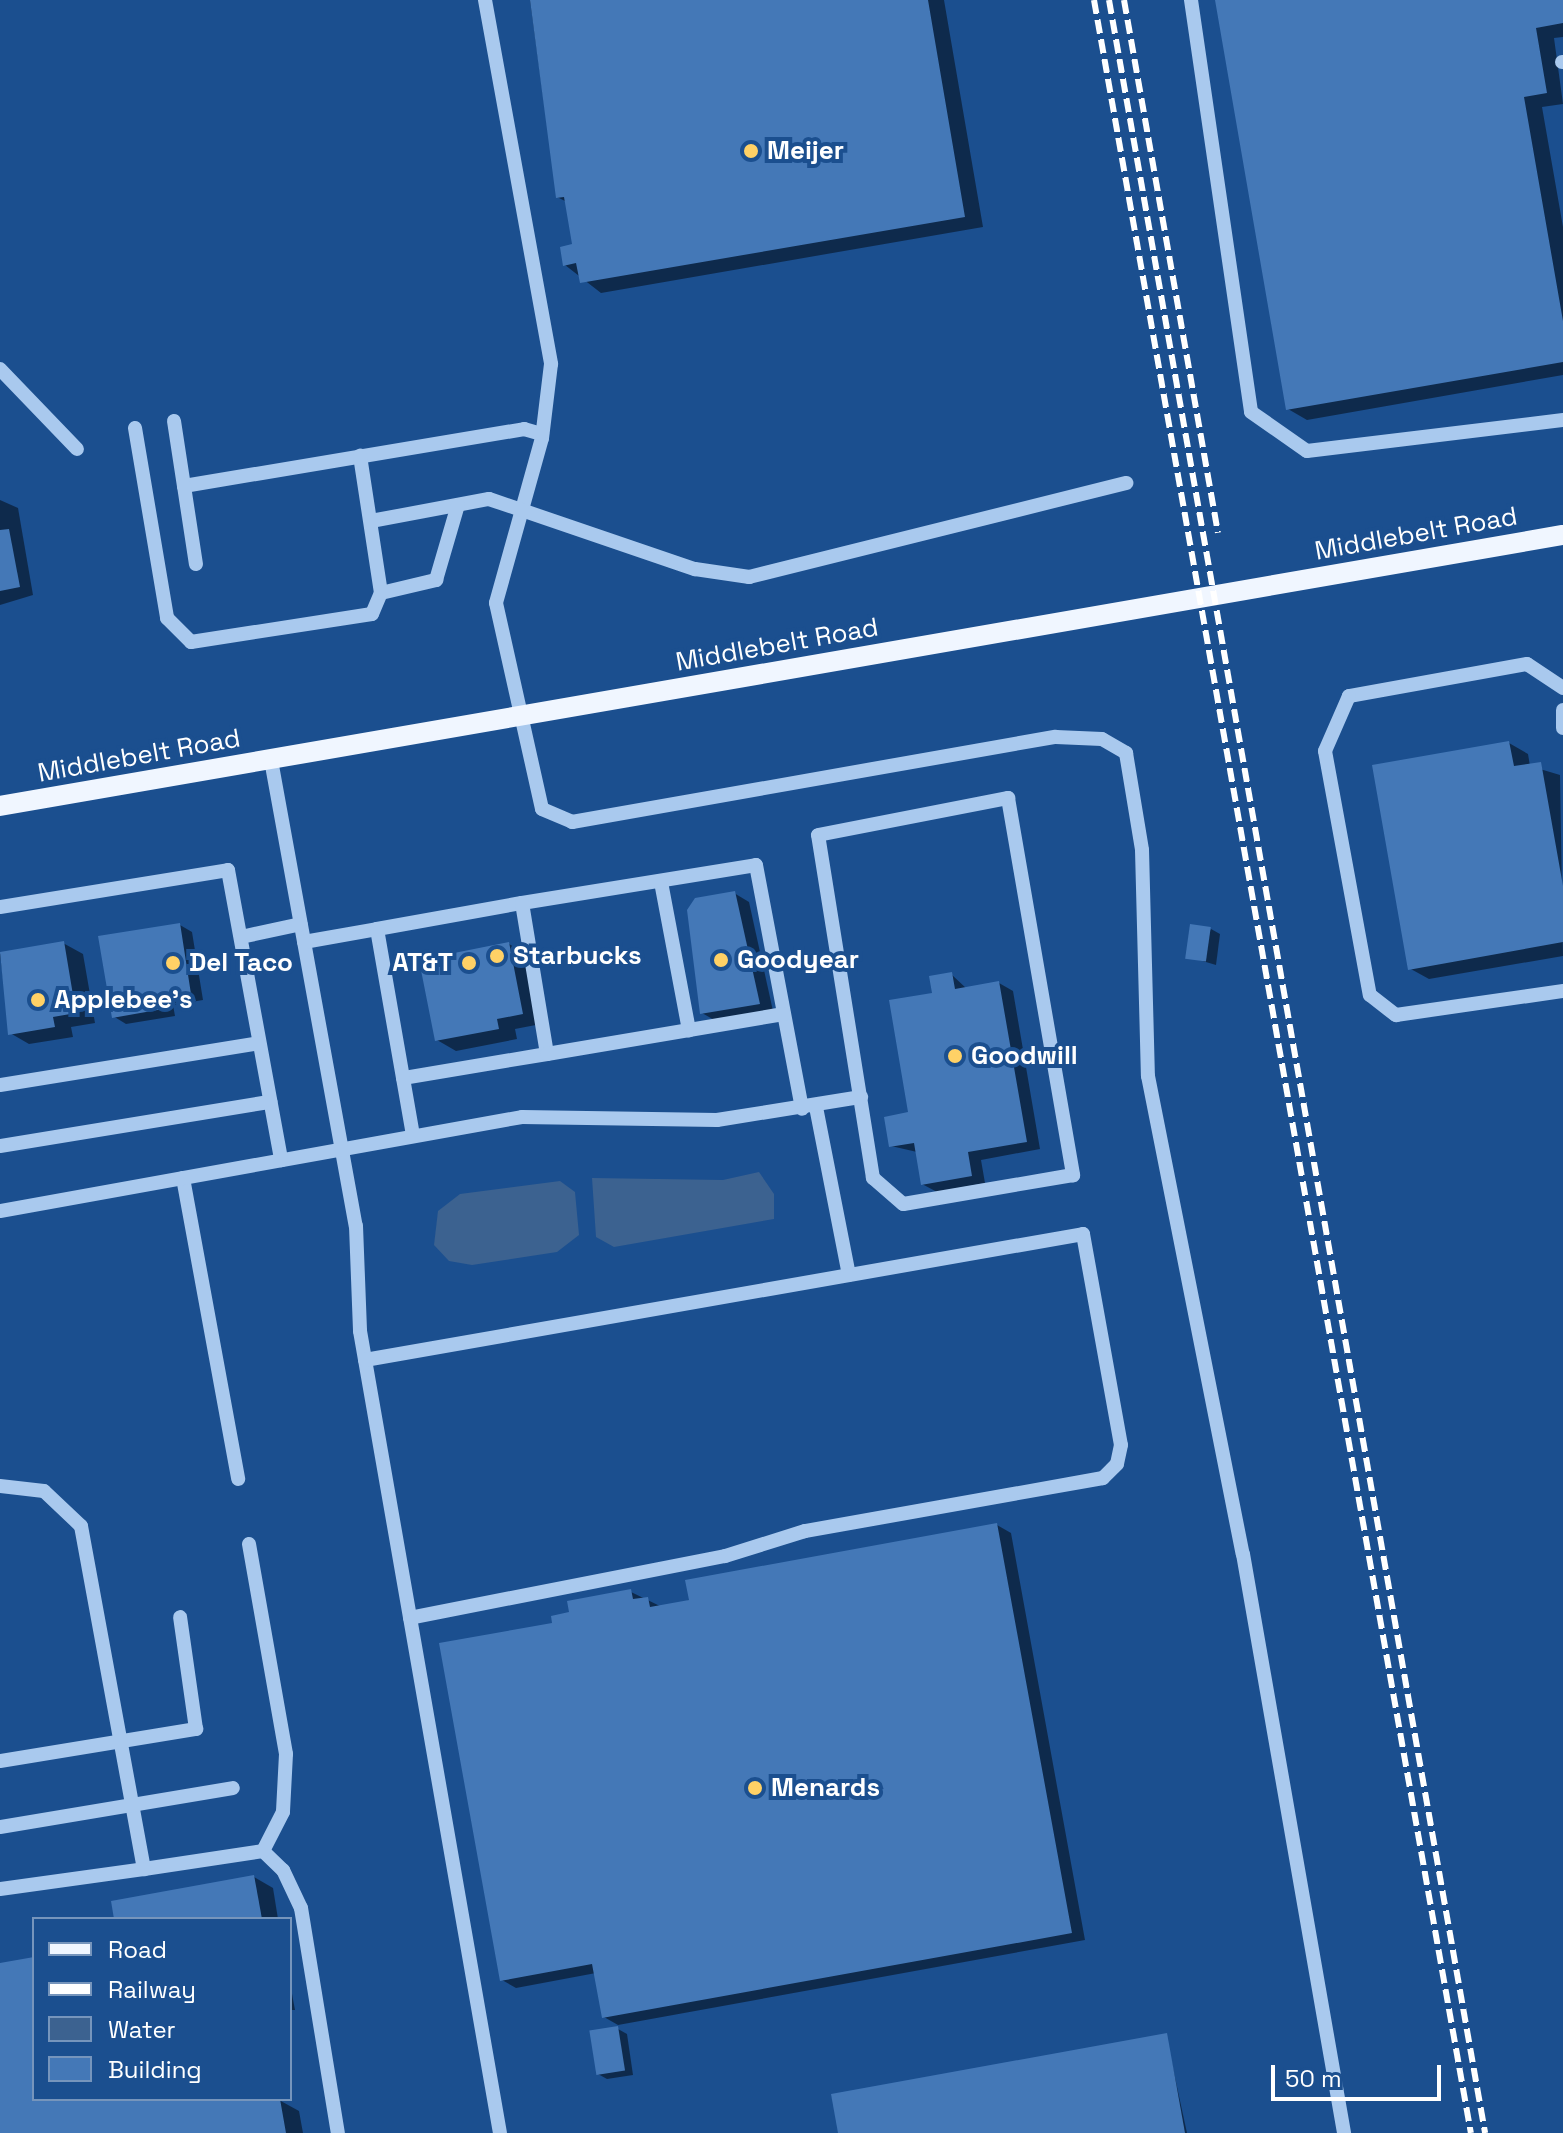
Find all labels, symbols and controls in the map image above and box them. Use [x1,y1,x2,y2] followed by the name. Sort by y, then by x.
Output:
[767,135,844,167] place label: Meijer
[742,142,760,160] marker: Meijer
[1312,501,1520,567] street label: Middlebelt Road
[673,612,881,678] street label: Middlebelt Road
[35,723,243,789] street label: Middlebelt Road
[513,940,642,972] place label: Starbucks
[737,944,859,976] place label: Goodyear
[189,947,294,979] place label: Del Taco
[392,947,453,979] place label: AT&T
[488,947,506,965] marker: Starbucks
[712,951,730,969] marker: Goodyear
[164,954,182,972] marker: Del Taco
[460,954,478,972] marker: AT&T
[54,984,193,1016] place label: Applebee's
[29,991,47,1009] marker: Applebee's
[971,1040,1078,1072] place label: Goodwill
[946,1047,964,1065] marker: Goodwill
[771,1772,880,1804] place label: Menards
[746,1779,764,1797] marker: Menards
[32,1917,292,2101] legend
[108,1934,167,1965] text: Road
[108,1974,196,2005] text: Railway
[108,2014,176,2045] text: Water
[1275,2049,1445,2099] scale bar
[108,2054,202,2085] text: Building
[1285,2063,1342,2094] text: 50 m

